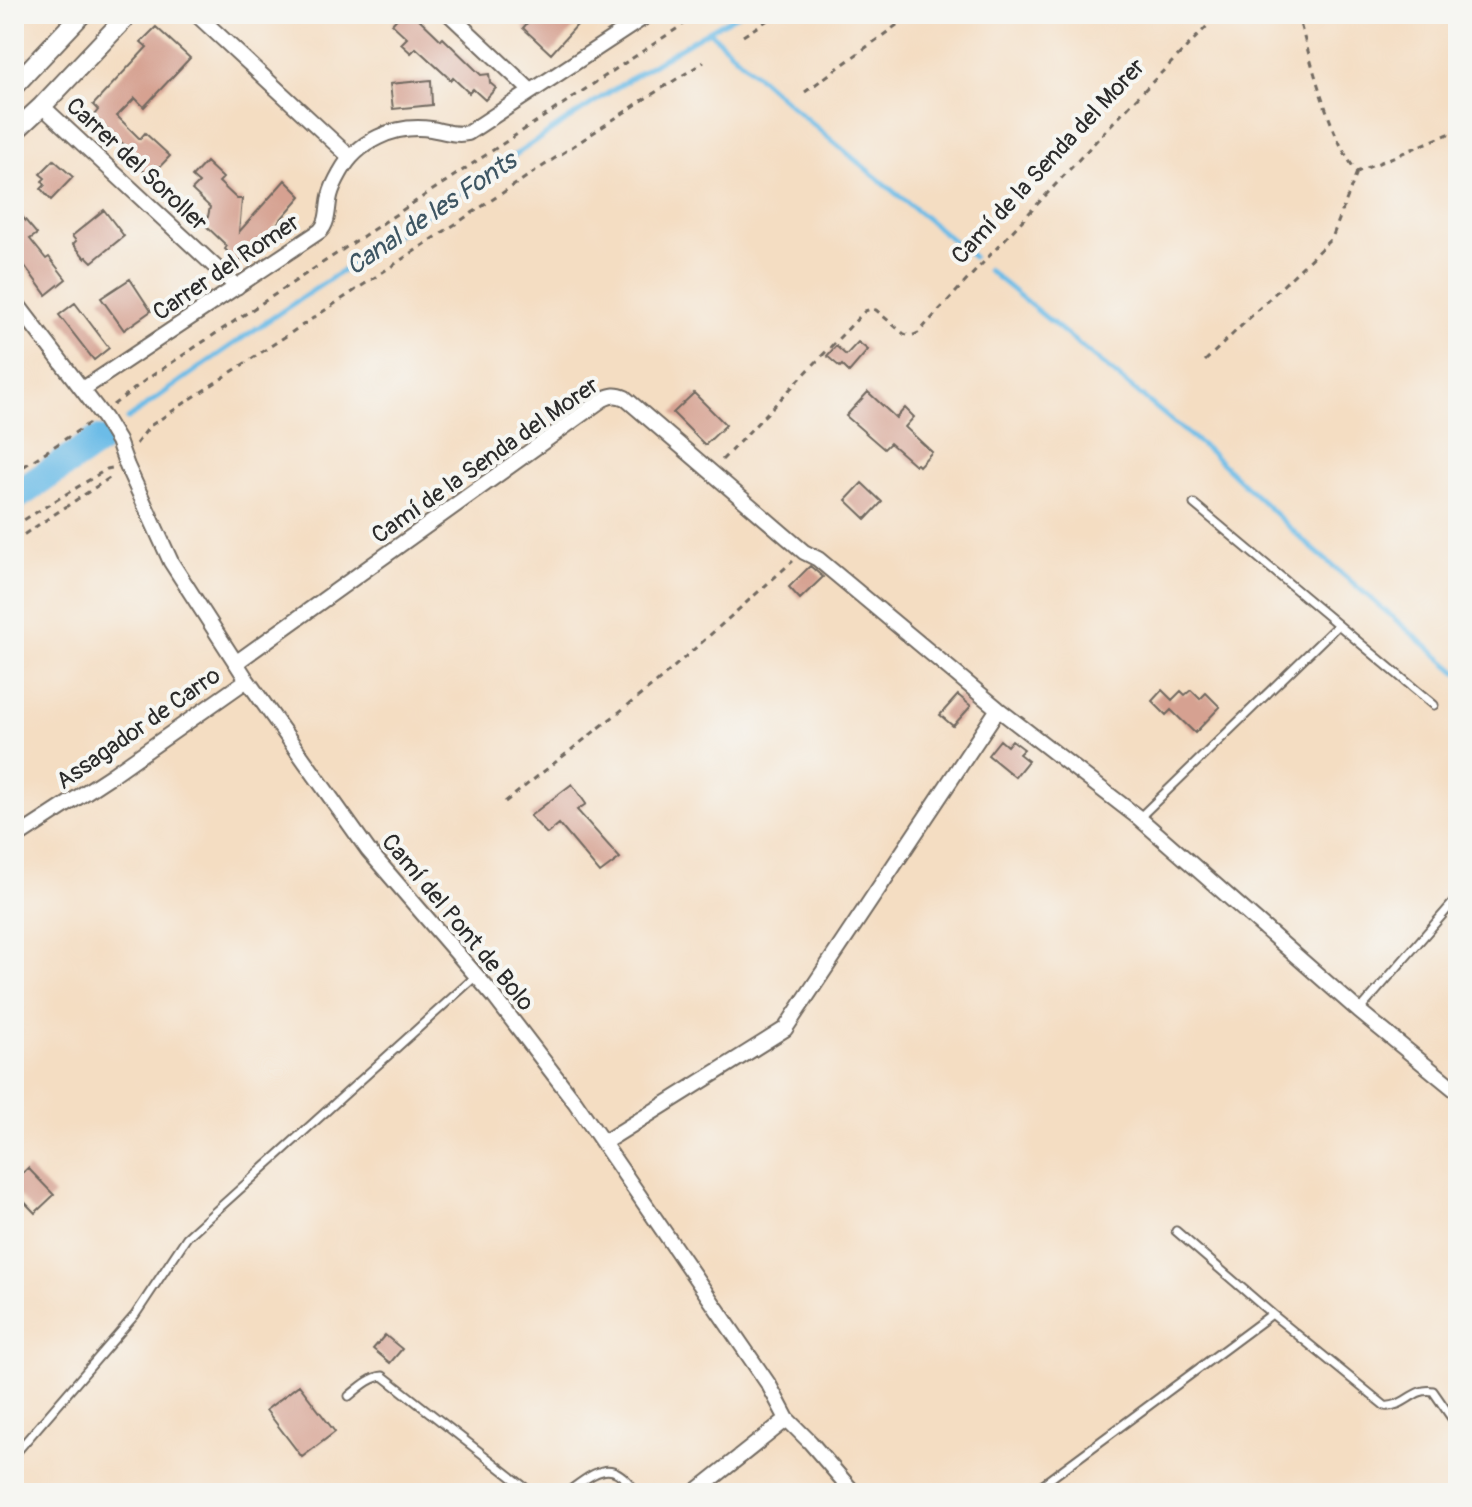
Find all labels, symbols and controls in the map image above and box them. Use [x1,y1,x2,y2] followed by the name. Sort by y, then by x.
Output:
[945,52,1152,270] street label: Camí de la Senda del Morer
[60,91,214,238] street label: Carrer del Soroller
[340,143,526,283] water label: Canal de les Fonts
[147,207,306,327] street label: Carrer del Romer
[366,371,605,550] street label: Camí de la Senda del Morer
[51,661,226,796] street label: Assagador de Carro
[375,828,540,1017] street label: Camí del Pont de Bolo

